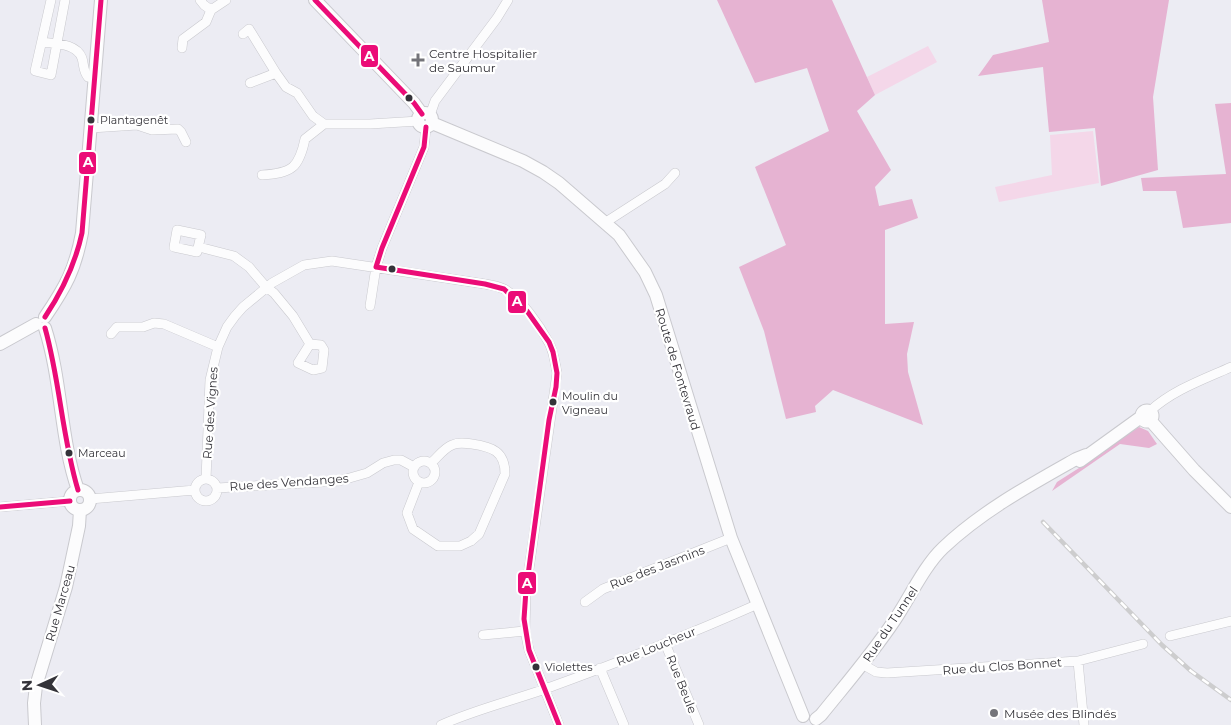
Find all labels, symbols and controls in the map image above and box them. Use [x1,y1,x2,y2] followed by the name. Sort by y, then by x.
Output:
[360,44,379,68] line badge: A
[429,46,537,75] place label: Centre Hospitalier de Saumur
[363,47,375,65] text: A
[411,53,425,67] marker: Centre Hospitalier de Saumur
[404,93,414,103] unlabelled marker
[100,113,169,127] place label: Plantagenêt
[86,115,96,125] marker: Plantagenêt
[78,151,97,175] line badge: A
[82,153,94,171] text: A
[387,264,397,274] unlabelled marker
[507,290,527,314] line badge: A
[511,292,523,310] text: A
[652,306,704,432] street label: Route de Fontevraud
[199,366,221,460] street label: Rue des Vignes
[562,389,618,417] place label: Moulin du Vigneau
[548,397,558,407] marker: Moulin du Vigneau
[78,446,126,460] place label: Marceau
[64,448,74,458] marker: Marceau
[229,470,349,494] street label: Rue des Vendanges
[607,542,707,592] street label: Rue des Jasmins
[42,563,78,643] street label: Rue Marceau
[517,571,537,595] line badge: A
[521,574,533,592] text: A
[859,583,921,665] street label: Rue du Tunnel
[614,623,698,669] street label: Rue Loucheur
[663,652,701,716] street label: Rue Beule
[942,654,1062,678] street label: Rue du Clos Bonnet
[15,660,65,710] north arrow
[545,660,593,674] place label: Violettes
[531,662,541,672] marker: Violettes
[18,680,36,692] text: N
[1004,706,1116,721] place label: Musée des Blindés
[988,707,1000,719] marker: Musée des Blindés

